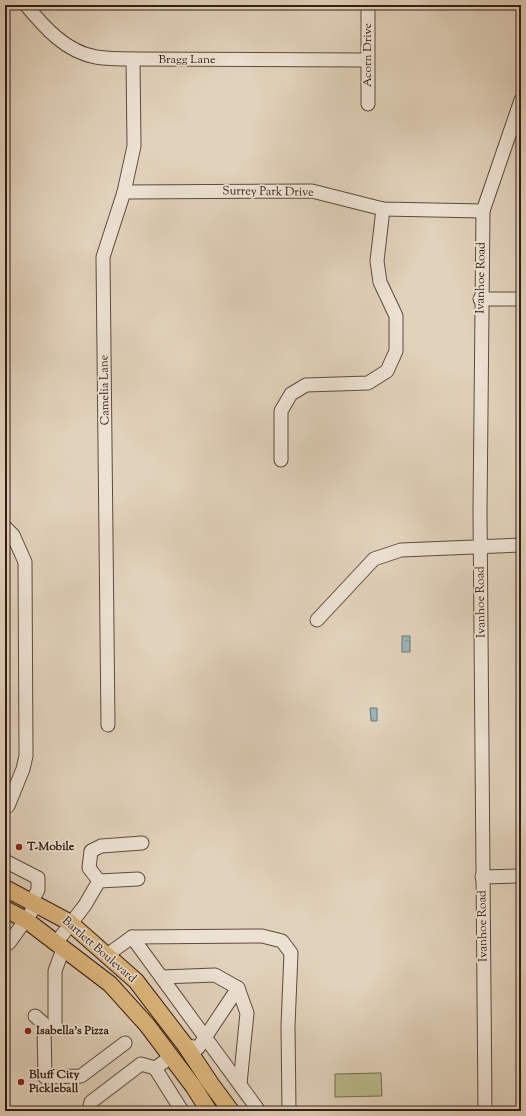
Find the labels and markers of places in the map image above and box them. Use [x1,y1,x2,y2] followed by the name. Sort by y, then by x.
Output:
[26,838,75,856] place label: T-Mobile
[14,842,24,852] marker: T-Mobile
[35,1022,109,1040] place label: Isabella's Pizza
[23,1026,33,1036] marker: Isabella's Pizza
[28,1066,79,1098] place label: Bluff City Pickleball
[16,1077,26,1087] marker: Bluff City Pickleball

